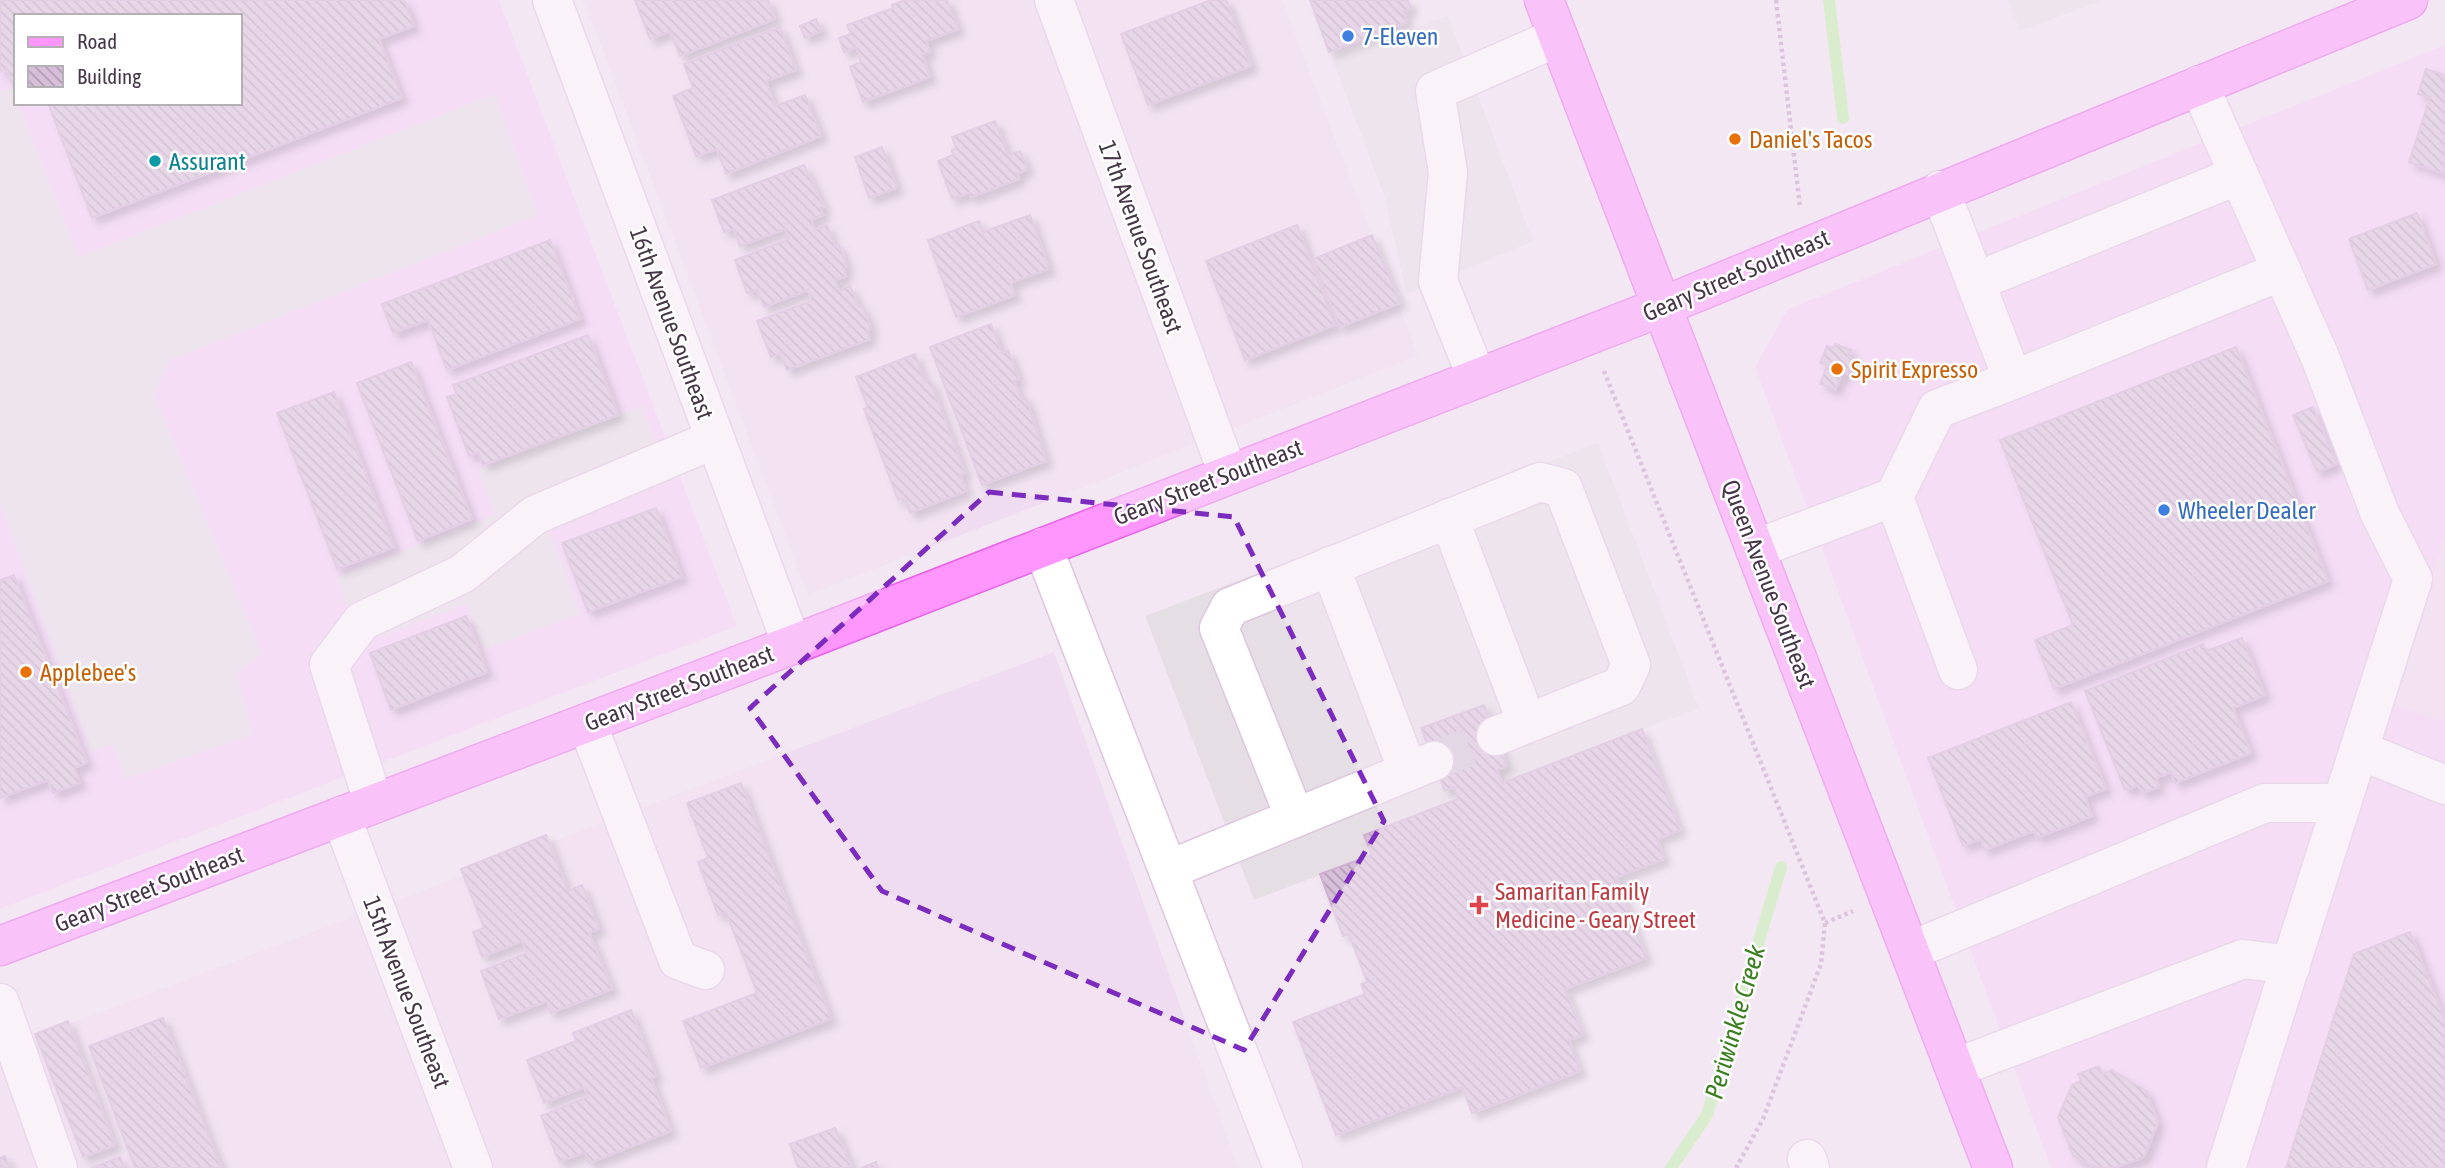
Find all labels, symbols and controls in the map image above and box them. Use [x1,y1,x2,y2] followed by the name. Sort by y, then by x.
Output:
[14,14,242,105] legend
[1362,23,1438,50] place label: 7-Eleven
[1340,28,1356,44] marker: 7-Eleven
[77,29,117,53] text: Road
[77,64,141,88] text: Building
[1749,126,1872,153] place label: Daniel's Tacos
[1727,131,1743,147] marker: Daniel's Tacos
[1094,137,1188,337] street label: 17th Avenue Southeast
[169,148,246,175] place label: Assurant
[147,153,163,169] marker: Assurant
[625,223,719,423] street label: 16th Avenue Southeast
[1639,223,1833,326] street label: Geary Street Southeast
[1851,356,1978,383] place label: Spirit Expresso
[1829,361,1845,377] marker: Spirit Expresso
[1110,434,1306,530] street label: Geary Street Southeast
[1717,476,1821,692] street label: Queen Avenue Southeast
[2178,497,2317,524] place label: Wheeler Dealer
[2156,502,2172,518] marker: Wheeler Dealer
[581,640,777,736] street label: Geary Street Southeast
[40,659,136,686] place label: Applebee's
[18,664,34,680] marker: Applebee's
[51,841,247,937] street label: Geary Street Southeast
[1495,878,1696,933] place label: Samaritan Family Medicine - Geary Street
[358,892,456,1092] street label: 15th Avenue Southeast
[1469,895,1489,915] marker: Samaritan Family Medicine - Geary Street
[1699,941,1771,1102] water label: Periwinkle Creek

